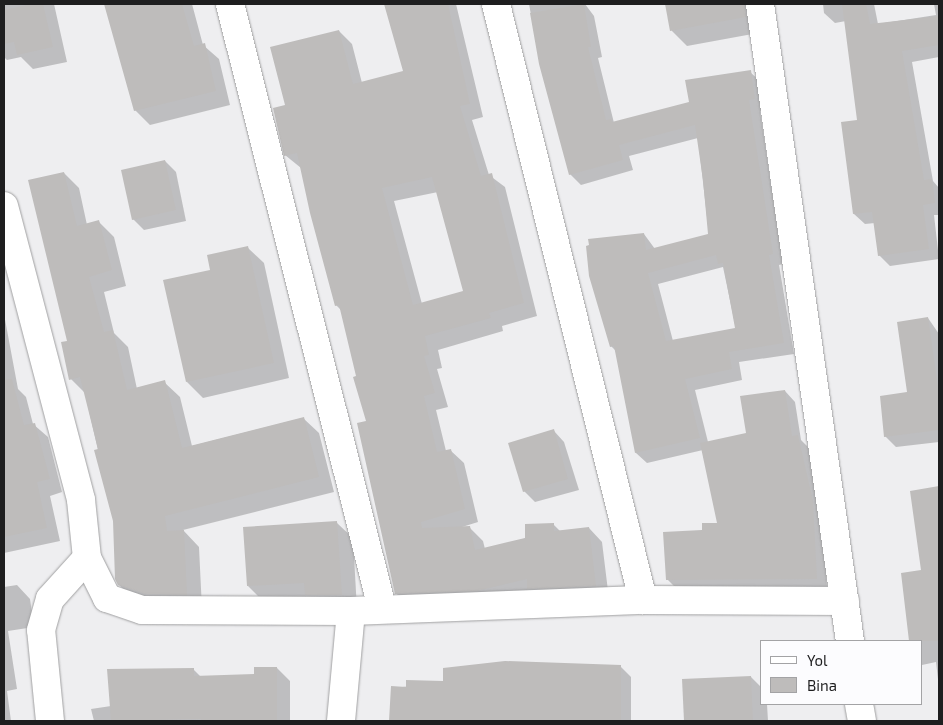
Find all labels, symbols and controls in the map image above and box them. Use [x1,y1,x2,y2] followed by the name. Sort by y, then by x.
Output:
[760,640,923,705] legend
[807,651,828,669] text: Yol
[807,676,837,694] text: Bina

